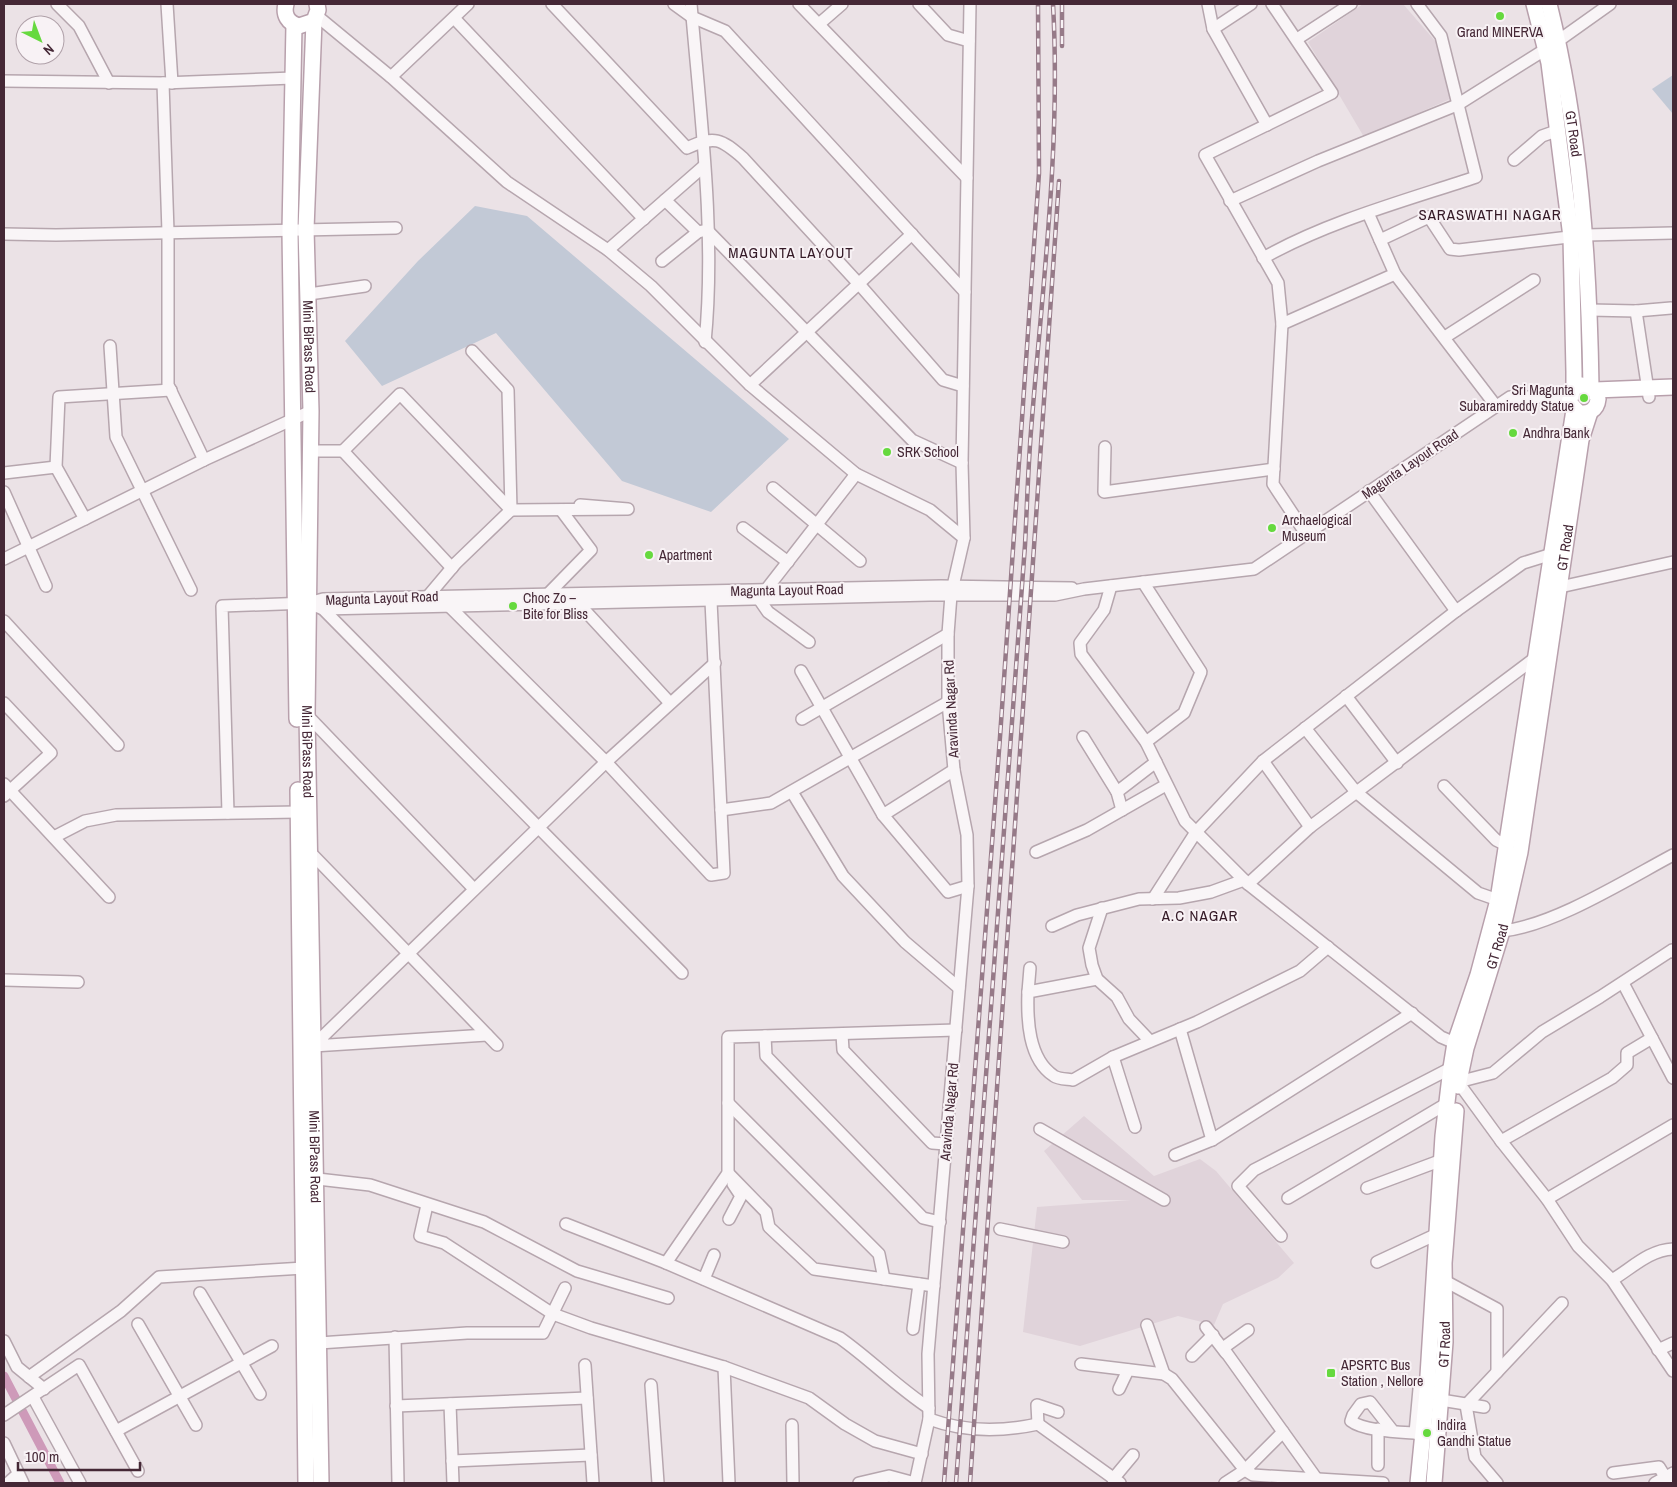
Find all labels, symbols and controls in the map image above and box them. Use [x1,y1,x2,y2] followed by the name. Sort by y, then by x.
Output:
[1494,10,1506,22] marker: Grand MINERVA
[15,15,65,65] north arrow
[1457,23,1544,41] place label: Grand MINERVA
[40,40,58,59] text: N
[1561,109,1586,158] street label: GT Road
[1418,204,1562,225] district label: SARASWATHI NAGAR
[728,242,854,263] district label: MAGUNTA LAYOUT
[299,300,320,393] street label: Mini BiPass Road
[1459,381,1575,415] place label: Sri Magunta Subaramireddy Statue
[1578,392,1590,404] marker: Sri Magunta Subaramireddy Statue
[1522,424,1590,442] place label: Andhra Bank
[1358,425,1462,503] street label: Magunta Layout Road
[1507,427,1519,439] marker: Andhra Bank
[897,443,959,461] place label: SRK School
[881,446,893,458] marker: SRK School
[1281,511,1352,545] place label: Archaelogical Museum
[1266,522,1278,534] marker: Archaelogical Museum
[1553,523,1577,572] street label: GT Road
[658,546,712,564] place label: Apartment
[643,549,655,561] marker: Apartment
[730,580,844,600] street label: Magunta Layout Road
[325,587,439,609] street label: Magunta Layout Road
[523,589,588,623] place label: Choc Zo – Bite for Bliss
[507,600,519,612] marker: Choc Zo – Bite for Bliss
[939,659,963,760] street label: Aravinda Nagar Rd
[298,705,318,798] street label: Mini BiPass Road
[1161,905,1238,926] district label: A.C NAGAR
[1482,922,1512,971] street label: GT Road
[936,1062,962,1163] street label: Aravinda Nagar Rd
[305,1110,325,1203] street label: Mini BiPass Road
[1434,1321,1454,1368] street label: GT Road
[1340,1356,1423,1390] place label: APSRTC Bus Station , Nellore
[1325,1367,1337,1379] marker: APSRTC Bus Station , Nellore
[1437,1416,1511,1450] place label: Indira Gandhi Statue
[1421,1427,1433,1439] marker: Indira Gandhi Statue
[18,1440,140,1472] scale bar
[25,1446,59,1467] text: 100 m

